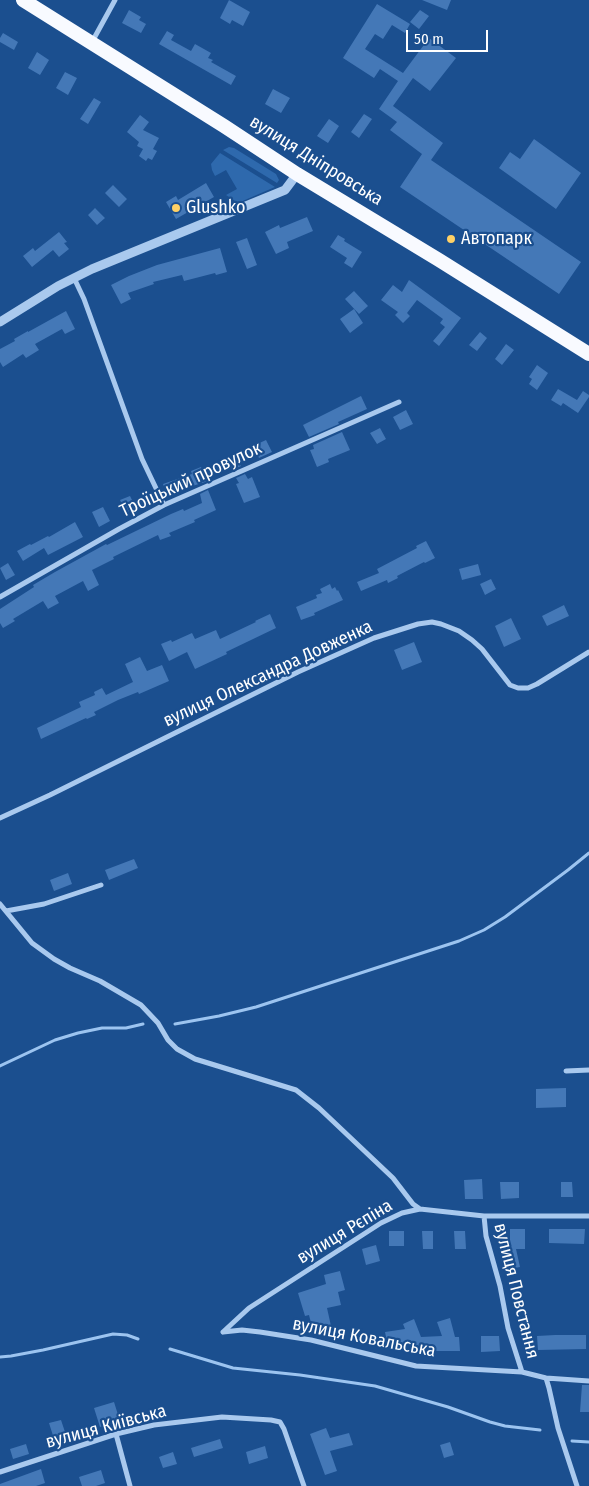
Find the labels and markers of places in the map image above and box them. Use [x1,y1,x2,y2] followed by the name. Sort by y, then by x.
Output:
[186,197,245,219] place label: Glushko
[170,202,182,214] marker: Glushko
[461,228,532,250] place label: Автопарк
[445,233,457,245] marker: Автопарк

